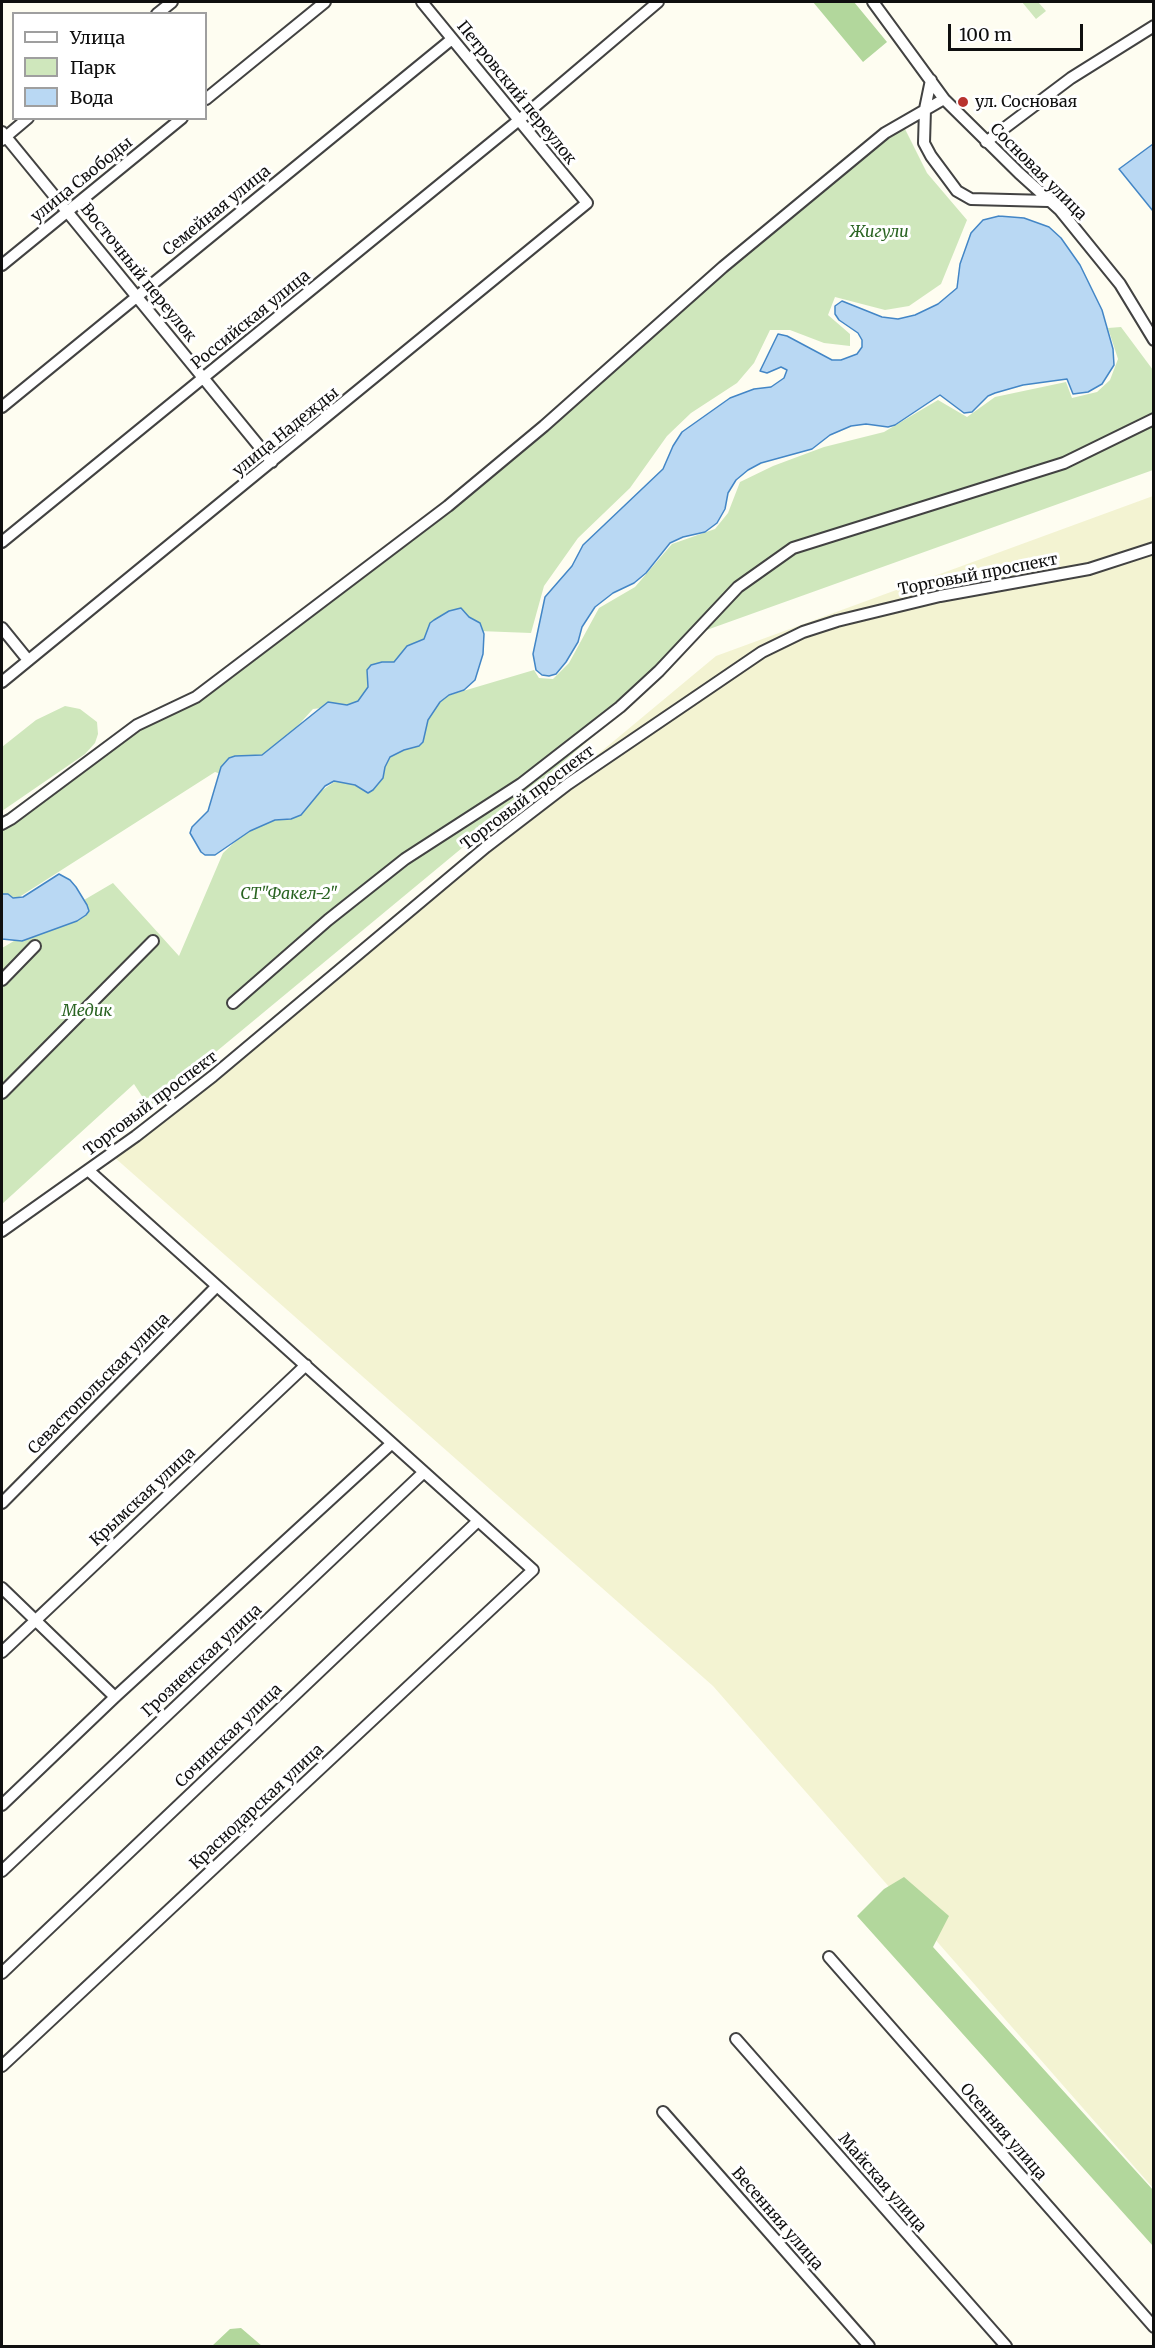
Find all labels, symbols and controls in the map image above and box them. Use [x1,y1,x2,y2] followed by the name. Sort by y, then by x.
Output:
[12,12,207,120] legend
[951,12,1086,50] scale bar
[452,17,580,169] street label: Петровский переулок
[959,23,1012,46] text: 100 m
[70,26,125,49] text: Улица
[70,56,116,79] text: Парк
[70,86,114,109] text: Вода
[975,92,1077,112] place label: ул. Сосновая
[956,95,970,109] marker: ул. Сосновая
[986,120,1090,224] street label: Сосновая улица
[27,133,137,227] street label: улица Свободы
[159,162,275,260] street label: Семейная улица
[76,200,200,346] street label: Восточный переулок
[849,222,909,242] park label: Жигули
[188,266,314,374] street label: Российская улица
[229,383,343,481] street label: улица Надежды
[897,550,1059,600] street label: Торговый проспект
[457,742,599,854] street label: Торговый проспект
[240,884,338,904] park label: СТ"Факел-2"
[62,1001,112,1021] park label: Медик
[80,1048,222,1160] street label: Торговый проспект
[24,1309,174,1459] street label: Севастопольская улица
[87,1443,199,1551] street label: Крымская улица
[138,1601,266,1721] street label: Грозненская улица
[172,1680,286,1792] street label: Сочинская улица
[186,1740,328,1874] street label: Краснодарская улица
[956,2080,1050,2184] street label: Осенняя улица
[834,2130,930,2236] street label: Майская улица
[727,2164,827,2274] street label: Весенняя улица

